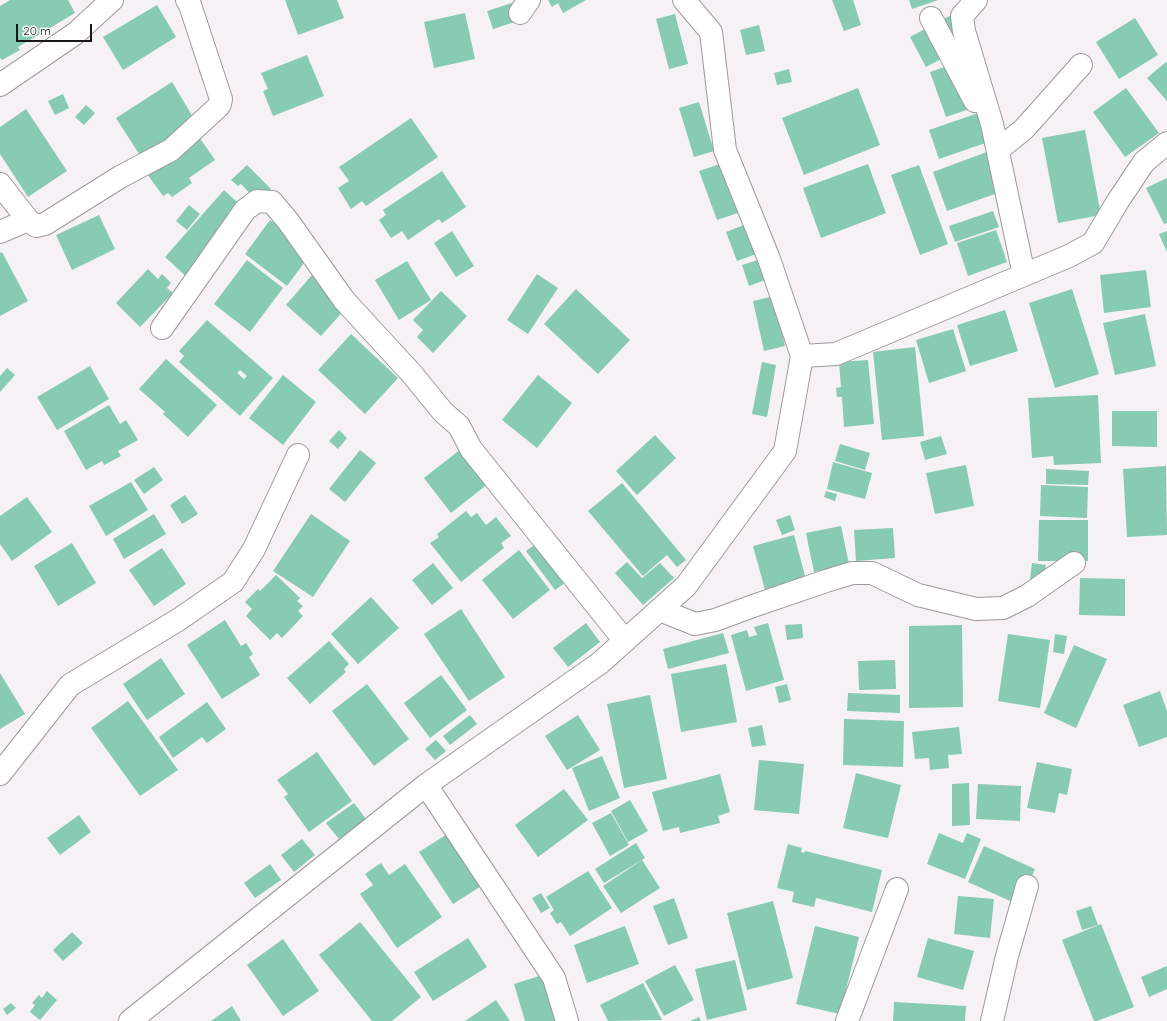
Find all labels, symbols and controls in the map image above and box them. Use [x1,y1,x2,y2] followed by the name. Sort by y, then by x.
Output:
[18,16,94,42] scale bar
[23,23,51,38] text: 20 m

